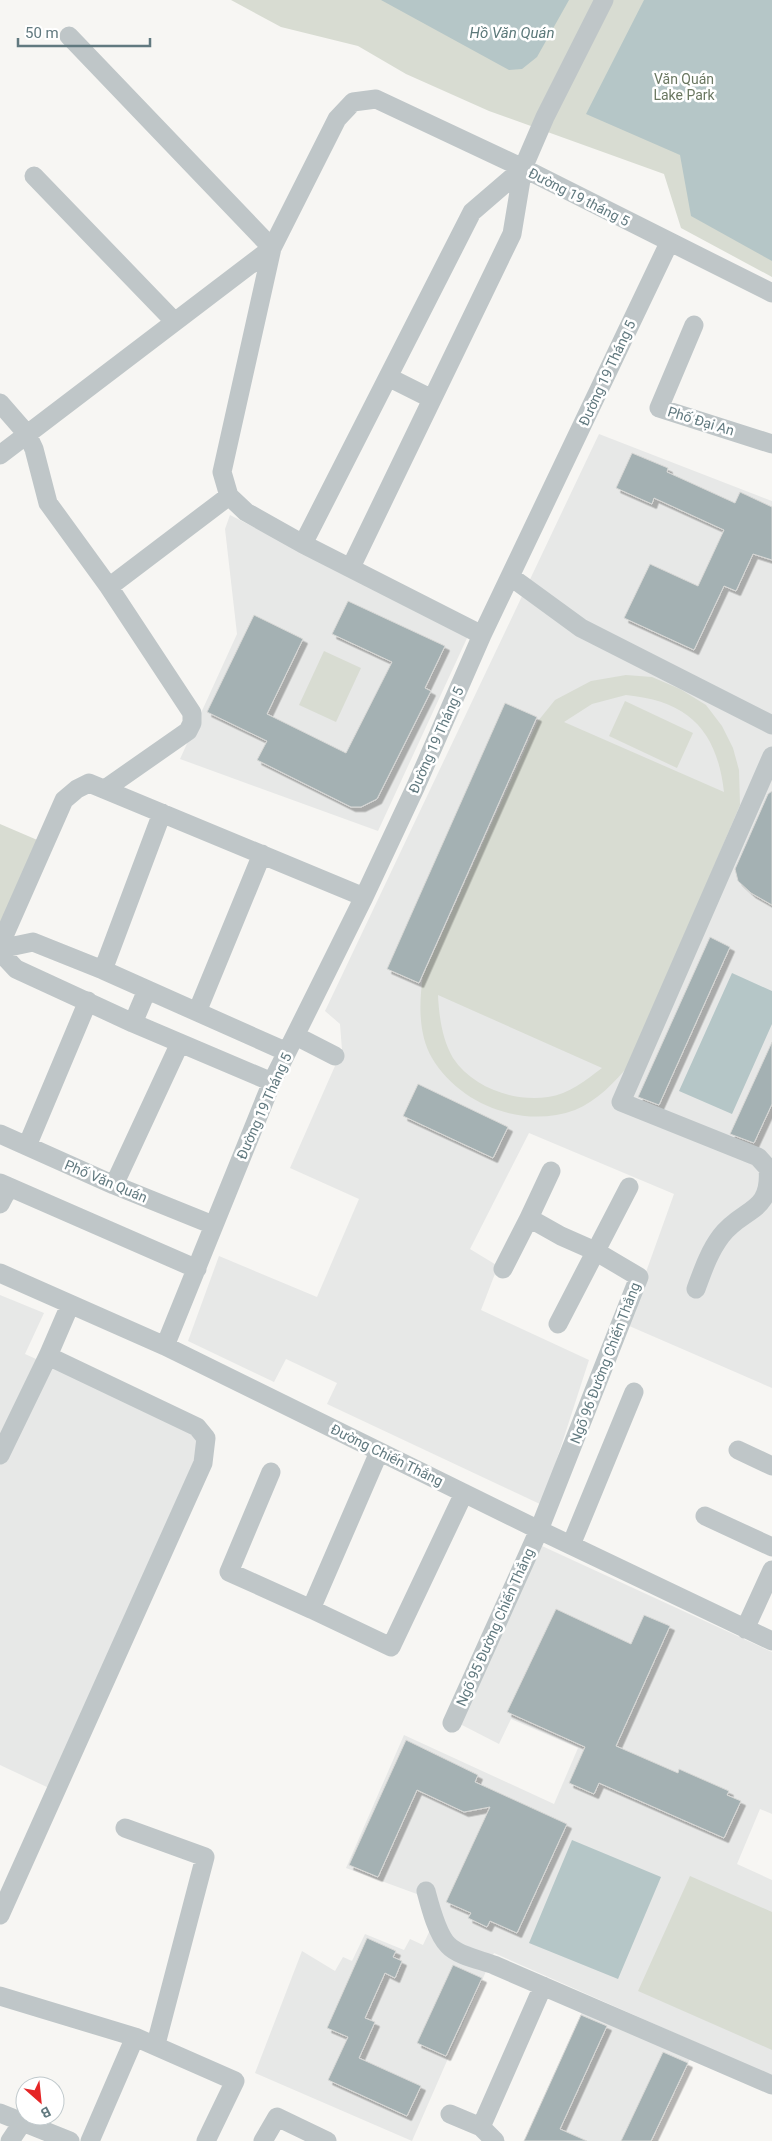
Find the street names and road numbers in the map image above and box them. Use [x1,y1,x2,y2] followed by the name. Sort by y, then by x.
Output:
[526,165,632,229] street label: Đường 19 tháng 5
[576,318,639,428] street label: Đường 19 Tháng 5
[666,403,736,439] street label: Phố Đại An
[405,684,467,796] street label: Đường 19 Tháng 5
[233,1050,295,1162] street label: Đường 19 Tháng 5
[62,1156,150,1206] street label: Phố Văn Quán
[567,1280,643,1446] street label: Ngõ 96 Đường Chiến Thắng
[328,1421,446,1489] street label: Đường Chiến Thắng
[453,1545,537,1709] street label: Ngõ 95 Đường Chiến Thắng

